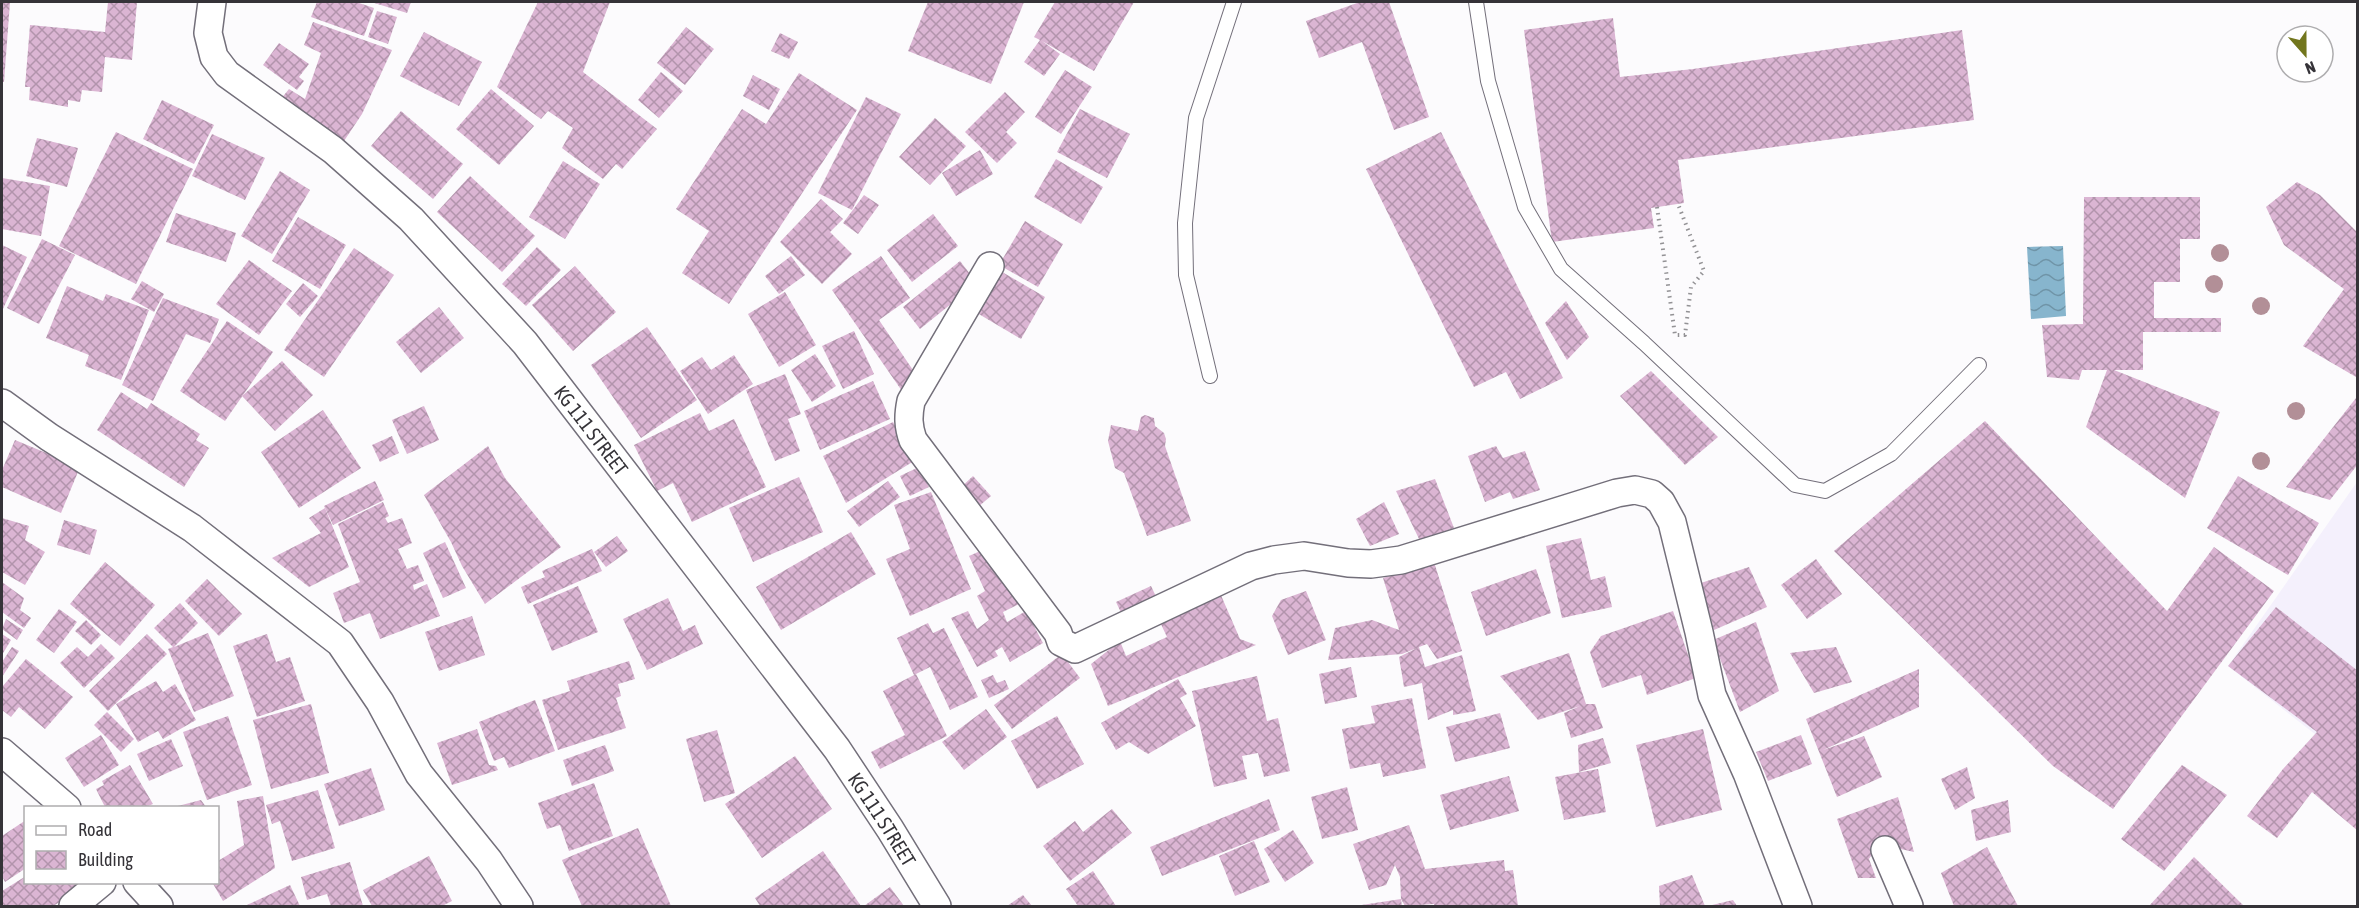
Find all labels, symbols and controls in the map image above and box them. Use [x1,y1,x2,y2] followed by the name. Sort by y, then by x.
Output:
[2275,24,2335,84] north arrow
[2303,58,2318,78] text: N
[550,381,633,479] street label: KG 111 STREET
[844,768,921,870] street label: KG 111 STREET
[24,806,219,884] legend
[78,819,112,840] text: Road
[78,849,133,870] text: Building

